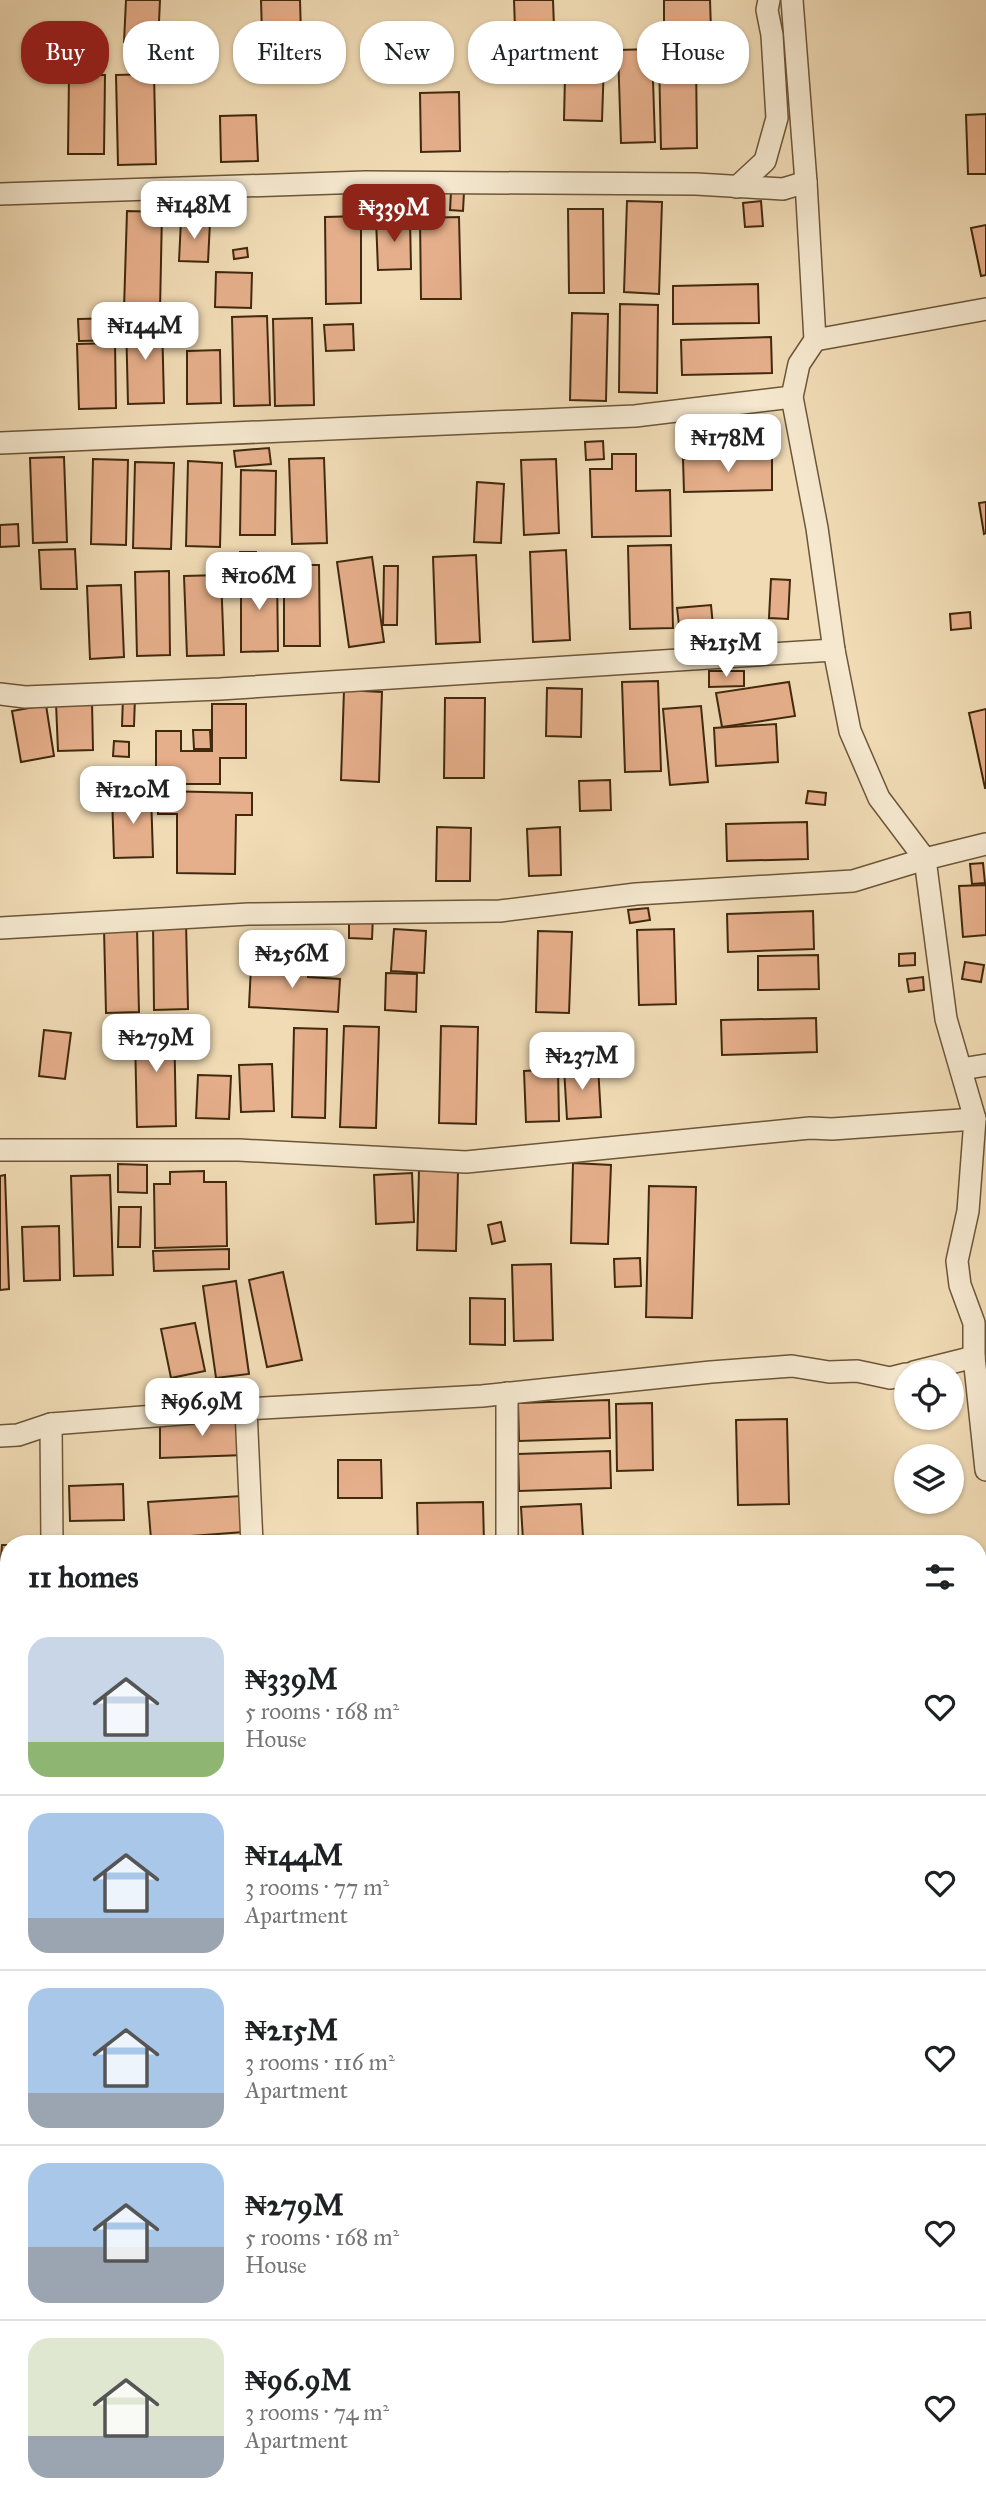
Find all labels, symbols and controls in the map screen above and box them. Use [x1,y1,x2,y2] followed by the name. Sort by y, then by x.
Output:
[21,21,109,84] chip: Buy
[123,21,219,84] chip: Rent
[233,21,346,84] chip: Filters
[360,21,454,84] chip: New
[468,21,623,84] chip: Apartment
[637,21,749,84] chip: House
[145,182,243,241] pin: ₦148M
[345,184,443,244] pin: ₦339M
[157,190,231,218] text: ₦148M
[358,193,430,221] text: ₦339M
[96,302,194,362] pin: ₦144M
[107,311,183,339] text: ₦144M
[679,414,777,474] pin: ₦178M
[691,423,765,451] text: ₦178M
[210,552,308,612] pin: ₦106M
[222,561,296,589] text: ₦106M
[677,620,775,679] pin: ₦215M
[690,628,762,656] text: ₦215M
[84,766,182,826] pin: ₦120M
[96,775,170,803] text: ₦120M
[243,930,341,990] pin: ₦256M
[255,939,329,967] text: ₦256M
[107,1014,205,1074] pin: ₦279M
[118,1023,194,1051] text: ₦279M
[533,1032,631,1092] pin: ₦237M
[545,1041,619,1069] text: ₦237M
[894,1360,964,1514] map controls
[894,1360,964,1430] button: locate
[145,1378,259,1438] pin: ₦96.9M
[161,1387,243,1415] text: ₦96.9M
[894,1444,964,1514] button: layers
[921,1558,959,1596] icon: filters
[28,1559,139,1595] text: 11 homes
[245,1661,338,1697] text: ₦339M
[84,1665,168,1749] icon: home
[921,1688,959,1726] icon: heart
[245,1697,399,1725] text: 5 rooms · 168 m²
[245,1725,307,1753] text: House
[245,1837,343,1873] text: ₦144M
[84,1841,168,1925] icon: home
[921,1864,959,1902] icon: heart
[245,1873,389,1901] text: 3 rooms · 77 m²
[245,1901,348,1929] text: Apartment
[245,2012,338,2048] text: ₦215M
[84,2016,168,2100] icon: home
[921,2039,959,2077] icon: heart
[245,2048,395,2076] text: 3 rooms · 116 m²
[245,2076,348,2104] text: Apartment
[245,2187,344,2223] text: ₦279M
[84,2191,168,2275] icon: home
[921,2214,959,2252] icon: heart
[245,2223,399,2251] text: 5 rooms · 168 m²
[245,2251,307,2279] text: House
[245,2362,351,2398] text: ₦96.9M
[84,2366,168,2450] icon: home
[921,2389,959,2427] icon: heart
[245,2398,389,2426] text: 3 rooms · 74 m²
[245,2426,348,2454] text: Apartment

